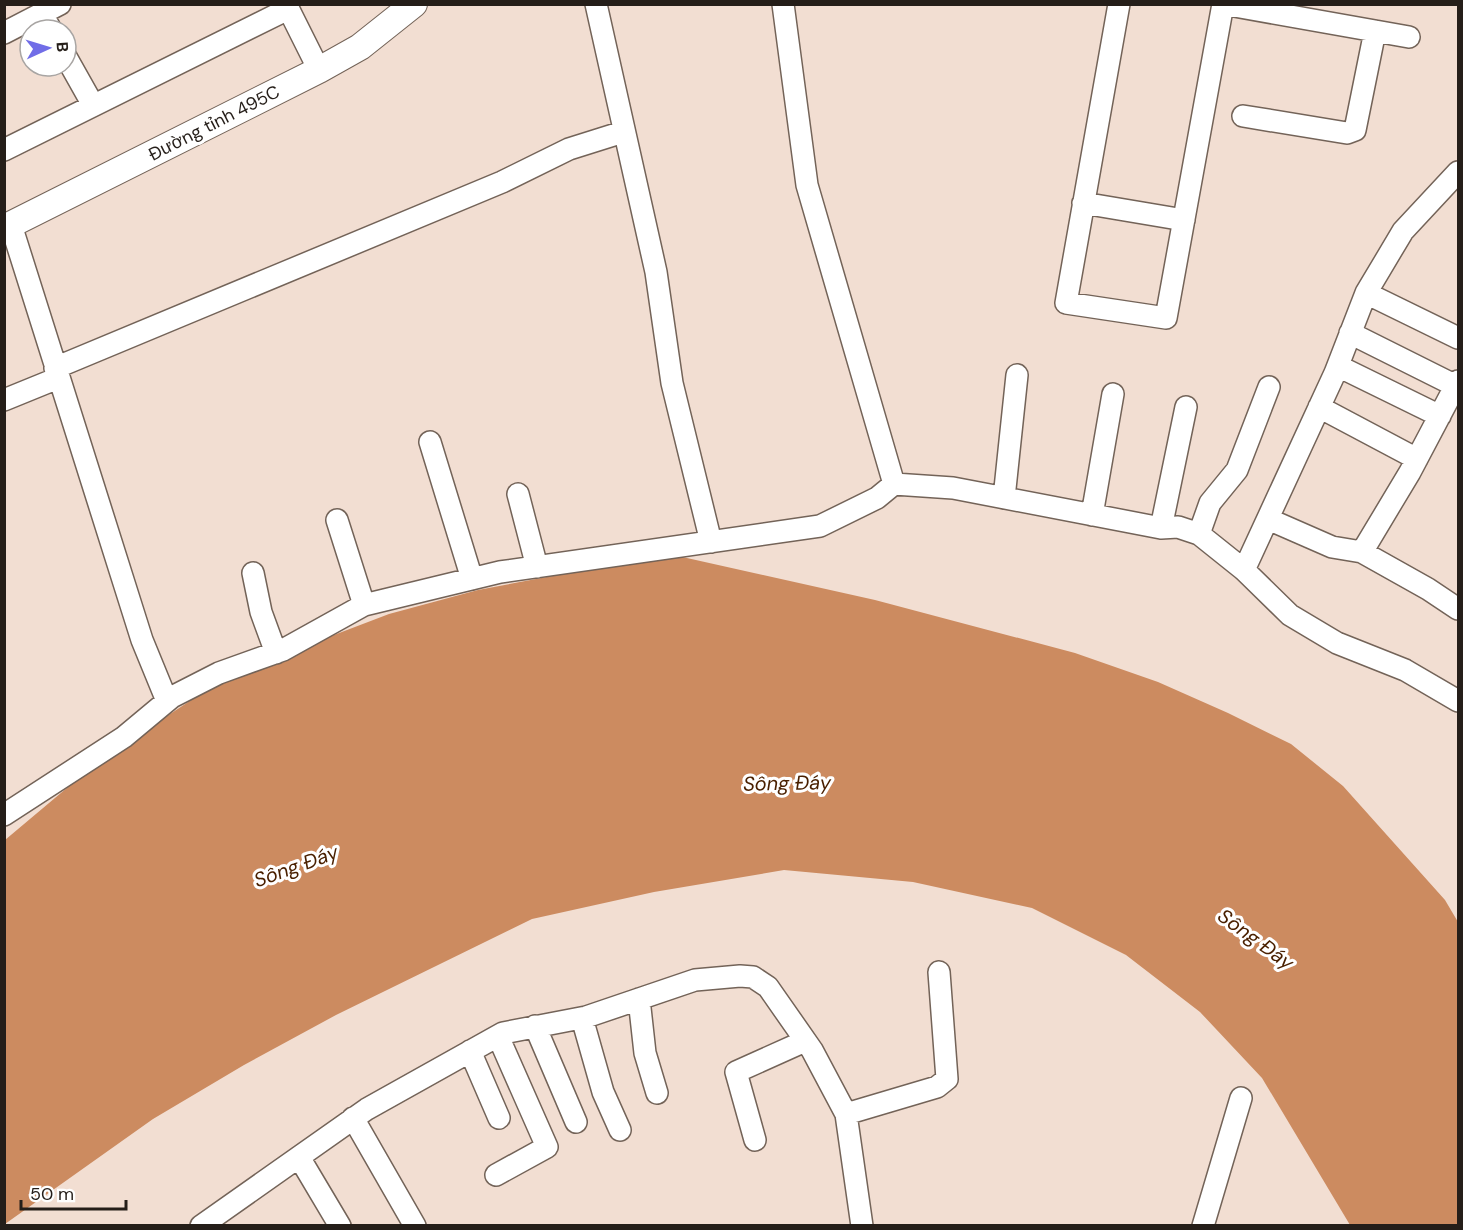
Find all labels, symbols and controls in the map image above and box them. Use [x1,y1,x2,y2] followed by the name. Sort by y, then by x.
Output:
[18,18,78,78] north arrow
[52,41,73,53] text: B
[144,79,284,166] street label: Đường tỉnh 495C
[743,769,832,797] water label: Sông Đáy
[250,838,343,893] water label: Sông Đáy
[1213,903,1300,976] water label: Sông Đáy
[21,1173,126,1211] scale bar
[30,1182,74,1206] text: 50 m

